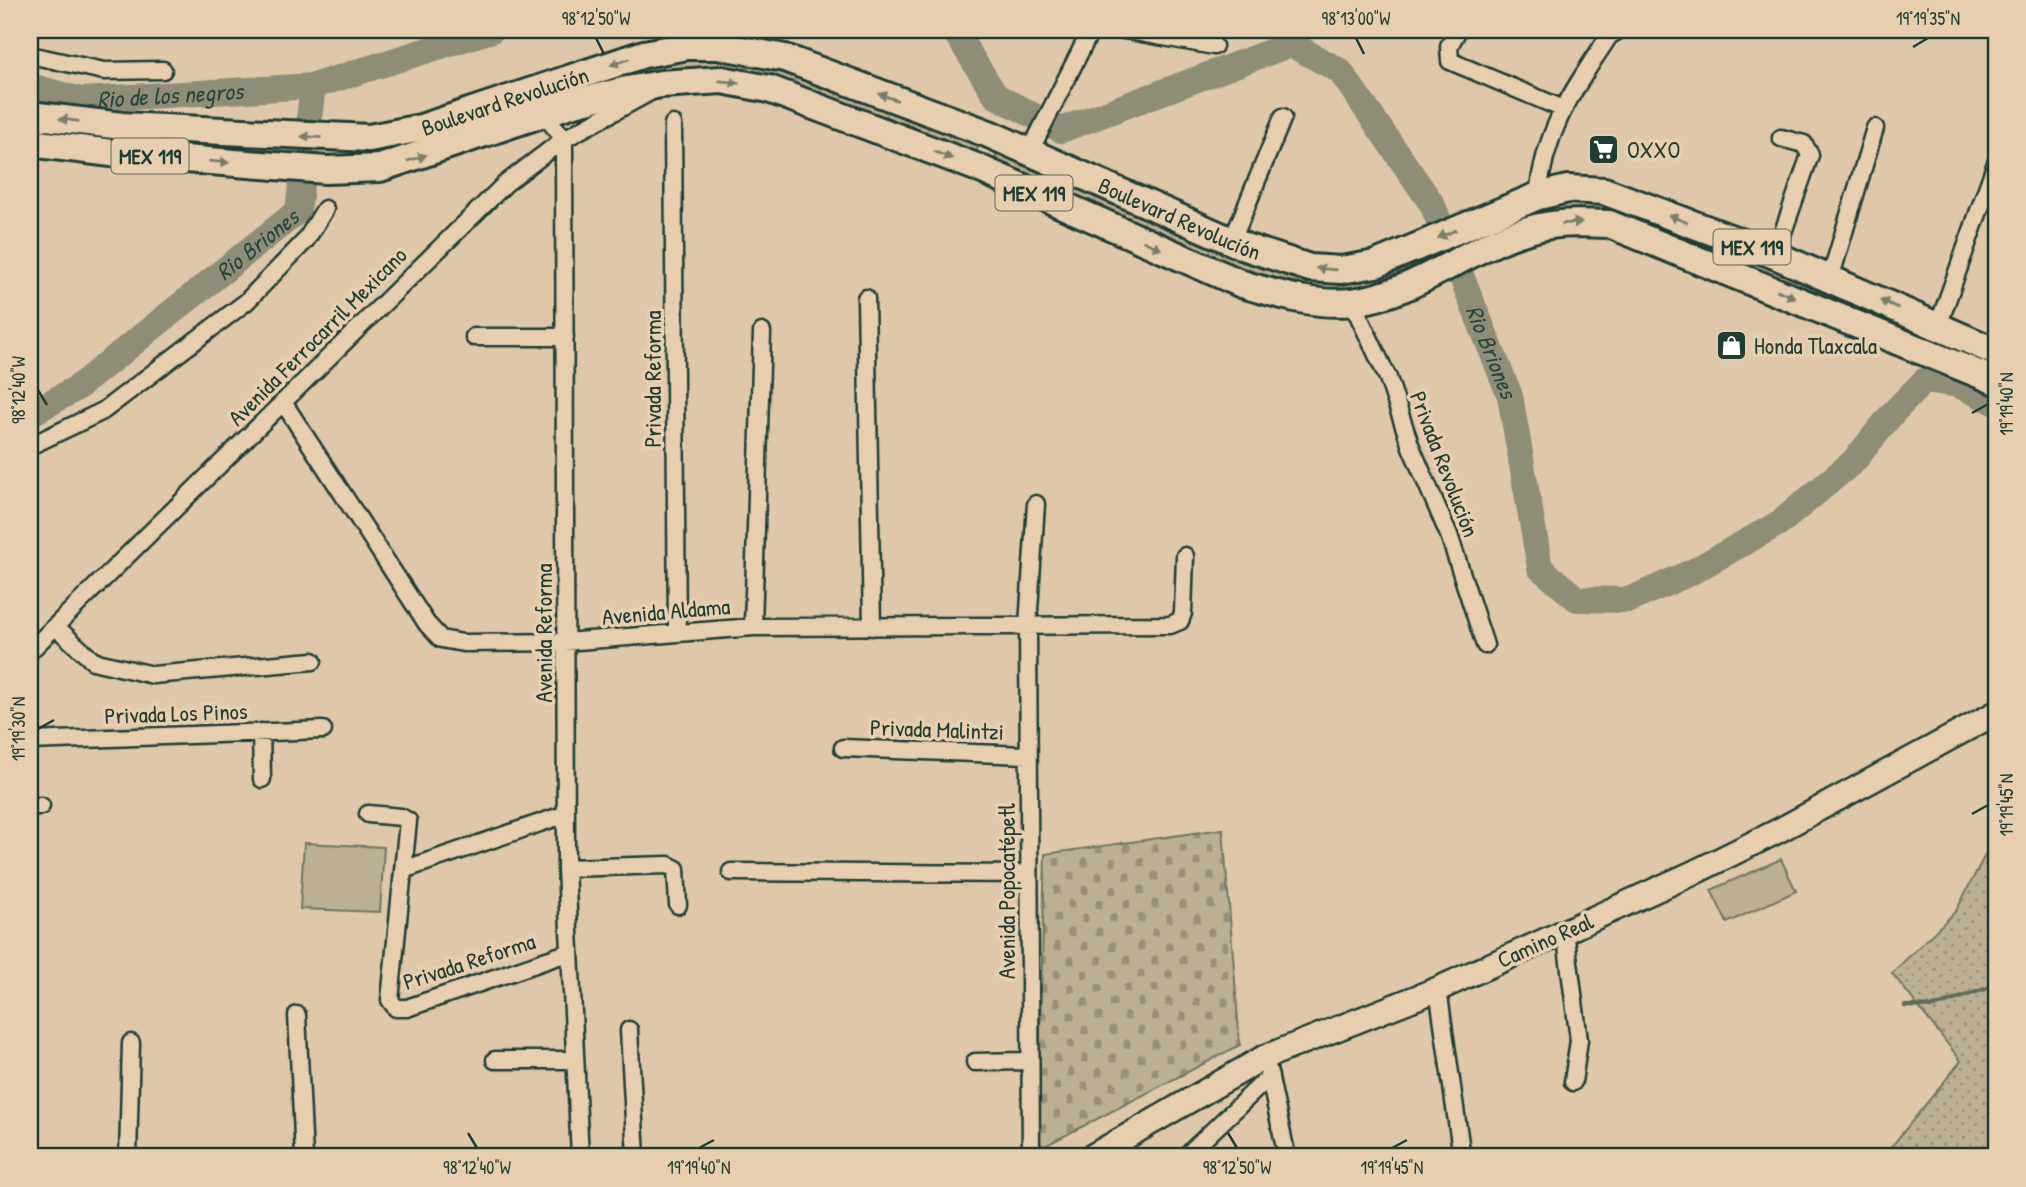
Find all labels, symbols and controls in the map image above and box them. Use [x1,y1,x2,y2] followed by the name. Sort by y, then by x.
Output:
[562,6,630,31] text: 98°12'50"W
[1322,6,1390,31] text: 98°13'00"W
[1896,6,1960,31] text: 19°19'35"N
[610,57,631,68] one-way arrow
[417,58,592,142] street label: Boulevard Revolución
[96,74,247,115] water label: Rio de los negros
[718,77,740,88] one-way arrow
[877,91,898,102] one-way arrow
[58,114,80,125] one-way arrow
[299,132,321,143] one-way arrow
[1587,132,1621,166] supermarket icon: OXXO
[1627,134,1680,165] place label: OXXO
[111,138,188,174] road number: MEX 119
[933,149,954,160] one-way arrow
[406,152,427,162] one-way arrow
[209,157,231,168] one-way arrow
[1094,169,1265,267] street label: Boulevard Revolución
[996,176,1072,210] road number: MEX 119
[209,199,307,287] water label: Rio Briones
[1668,213,1689,224] one-way arrow
[1561,217,1583,228] one-way arrow
[1436,229,1457,240] one-way arrow
[1714,230,1790,264] road number: MEX 119
[221,240,413,432] street label: Avenida Ferrocarril Mexicano
[1142,240,1163,251] one-way arrow
[1315,263,1337,274] one-way arrow
[1776,289,1797,300] one-way arrow
[1878,299,1899,310] one-way arrow
[1459,300,1526,405] water label: Rio Briones
[637,310,668,448] street label: Privada Reforma
[1714,328,1748,362] shop icon: Honda Tlaxcala
[1754,330,1877,361] place label: Honda Tlaxcala
[6,356,31,424] text: 98°12'40"W
[1994,372,2019,436] text: 19°19'40"N
[1403,387,1487,541] street label: Privada Revolución
[528,563,559,703] street label: Avenida Reforma
[601,590,731,632] street label: Avenida Aldama
[104,695,248,731] street label: Privada Los Pinos
[6,697,31,761] text: 19°19'30"N
[870,711,1004,747] street label: Privada Malintzi
[1994,774,2019,836] text: 19°19'45"N
[991,802,1022,979] street label: Avenida Popocatépetl
[1492,905,1599,975] street label: Camino Real
[399,925,539,997] street label: Privada Reforma
[443,1155,511,1180] text: 98°12'40"W
[667,1155,731,1180] text: 19°19'40"N
[1203,1155,1271,1180] text: 98°12'50"W
[1361,1155,1423,1180] text: 19°19'45"N

